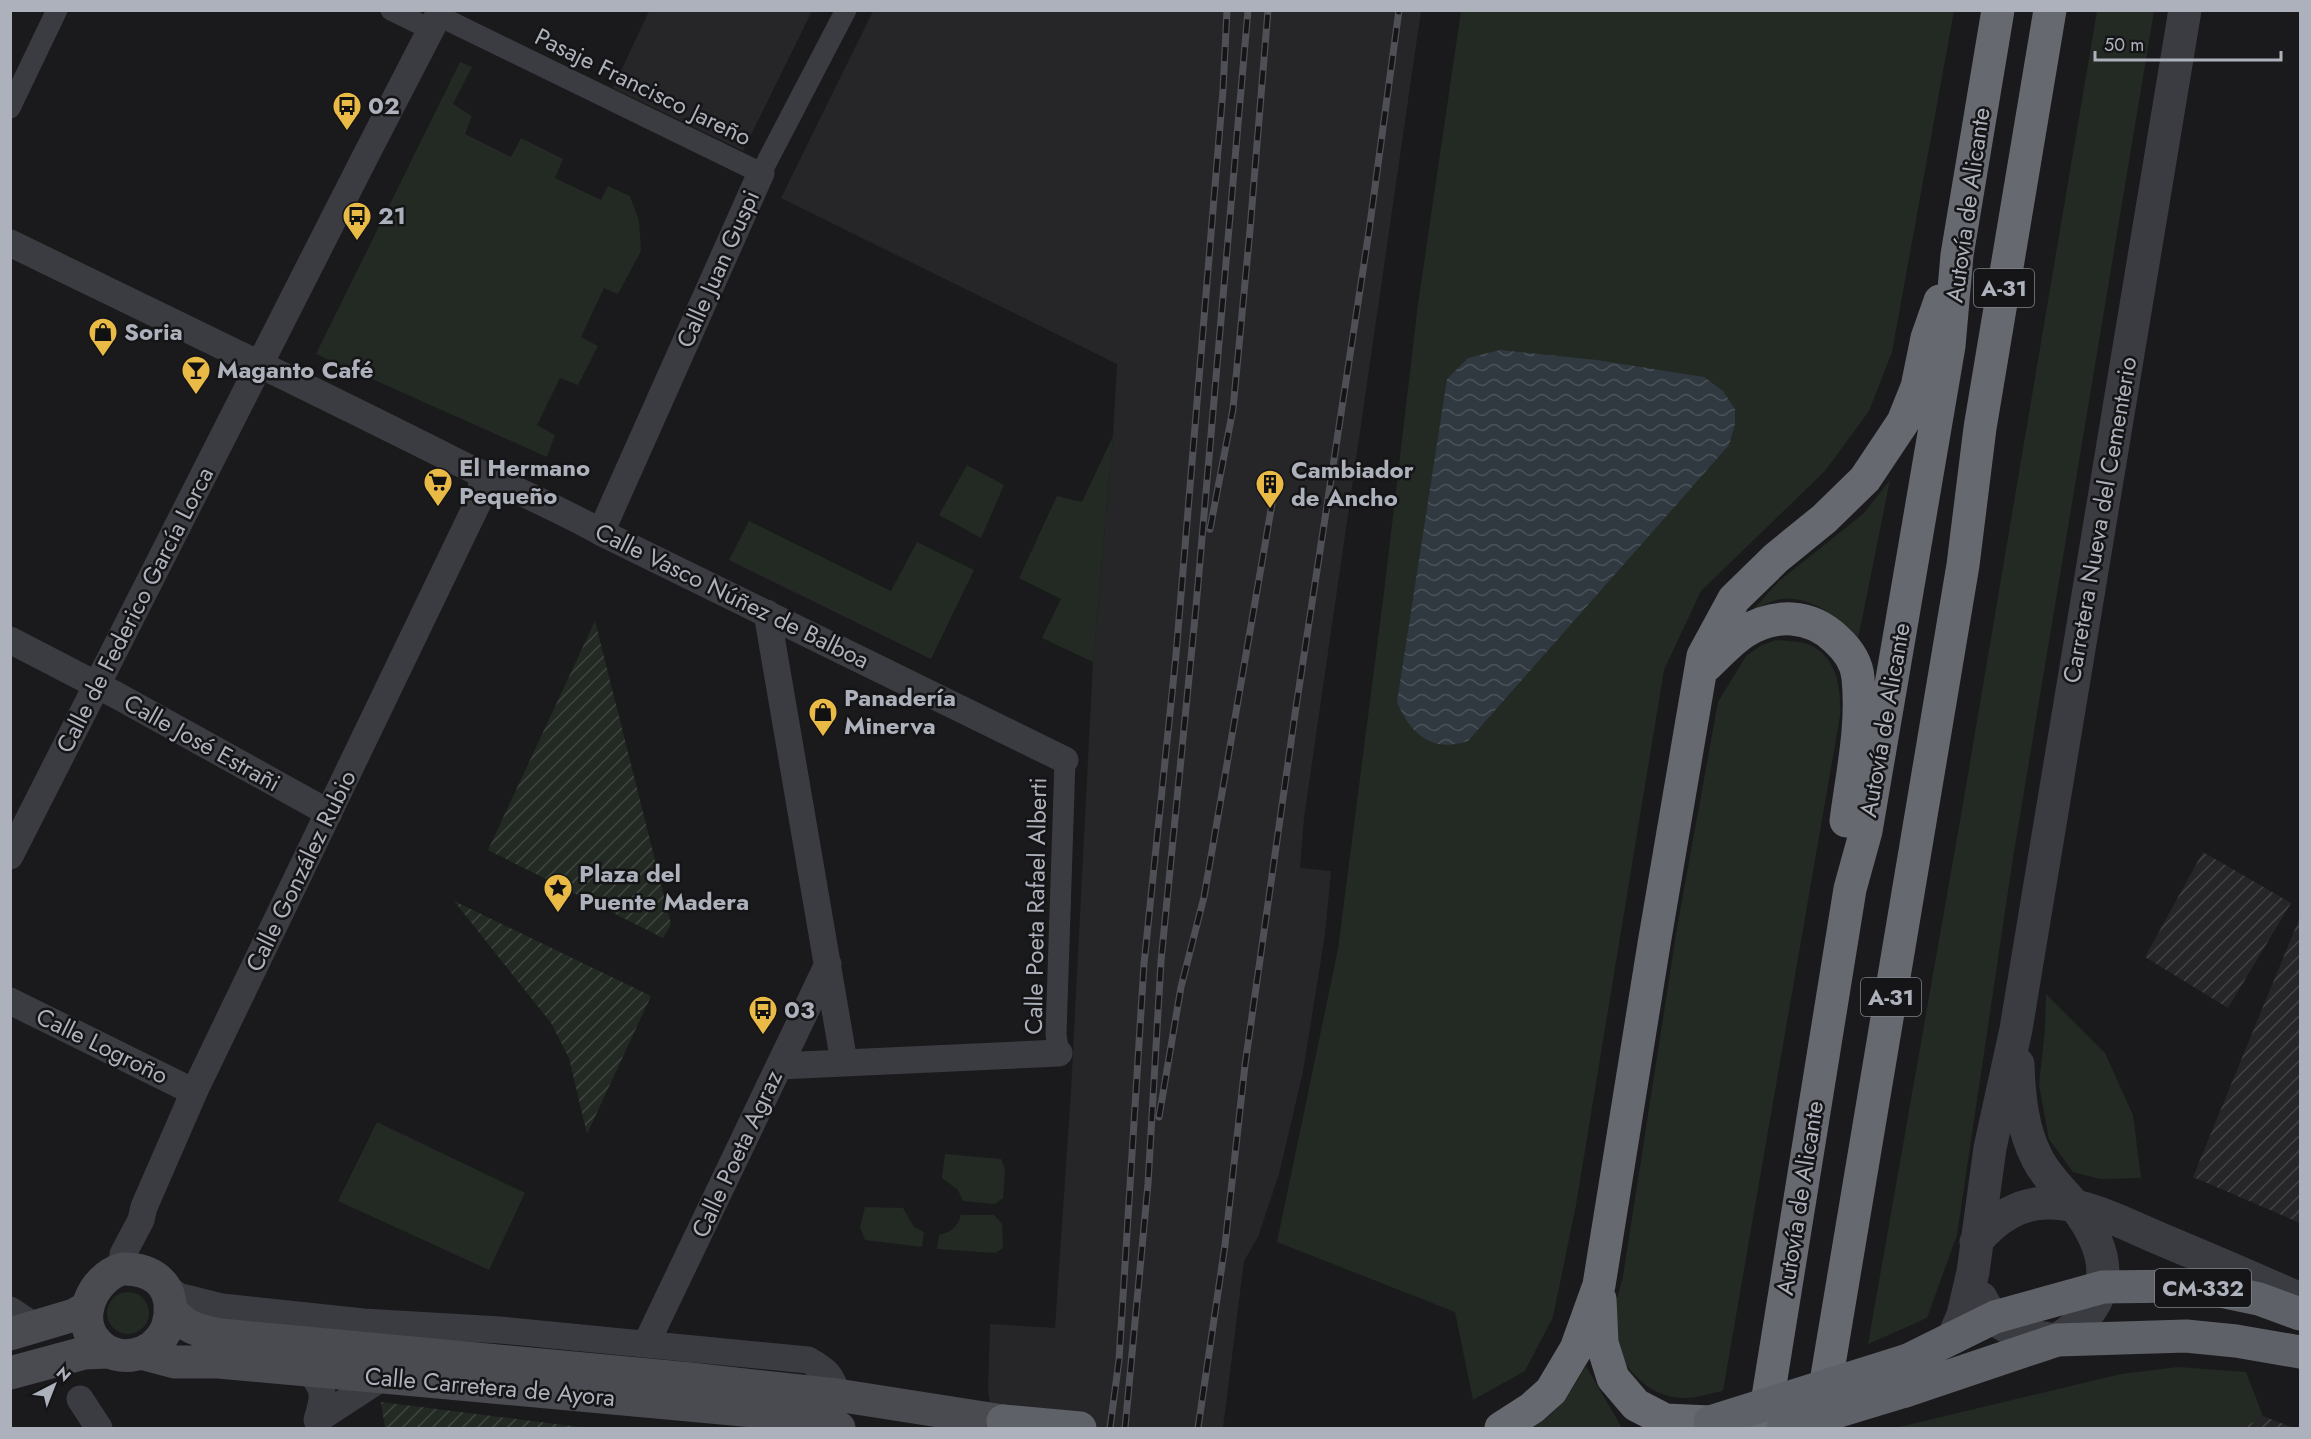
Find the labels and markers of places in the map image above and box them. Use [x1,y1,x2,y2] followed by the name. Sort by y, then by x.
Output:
[368,88,400,123] place label: 02
[331,90,363,132] bus stop icon: 02
[378,198,406,233] place label: 21
[341,200,373,242] bus stop icon: 21
[124,314,183,349] place label: Soria
[87,316,119,358] shop icon: Soria
[217,352,373,387] place label: Maganto Café
[180,354,212,396] bar icon: Maganto Café
[459,450,590,513] place label: El Hermano Pequeño
[1291,452,1414,515] place label: Cambiador de Ancho
[422,466,454,508] supermarket icon: El Hermano Pequeño
[1254,468,1286,510] building icon: Cambiador de Ancho
[844,680,956,743] place label: Panadería Minerva
[807,696,839,738] shop icon: Panadería Minerva
[579,856,749,919] place label: Plaza del Puente Madera
[542,872,574,914] place icon: Plaza del Puente Madera
[784,992,815,1027] place label: 03
[747,994,779,1036] bus stop icon: 03

